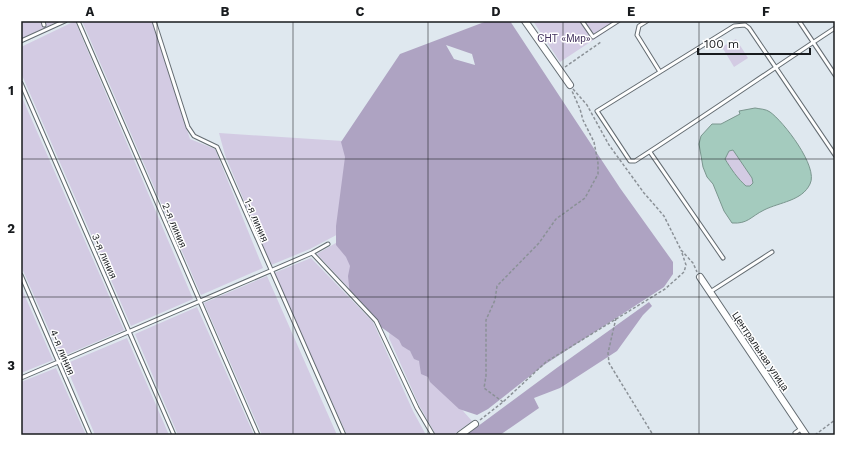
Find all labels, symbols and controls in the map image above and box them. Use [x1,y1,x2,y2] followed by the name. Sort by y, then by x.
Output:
[86,4,95,19] text: A
[221,4,230,19] text: B
[356,4,365,19] text: C
[491,4,501,19] text: D
[627,4,635,19] text: E
[762,4,770,19] text: F
[698,30,810,56] scale bar
[537,33,591,44] park label: СНТ «Мир»
[704,37,739,51] text: 100 m
[8,83,14,98] text: 1
[243,197,271,243] street label: 1-я линия
[160,201,189,249] street label: 2-я линия
[7,221,15,236] text: 2
[90,232,119,280] street label: 3-я линия
[730,310,791,393] street label: Центральная улица
[48,328,77,376] street label: 4-я линия
[7,358,15,373] text: 3

